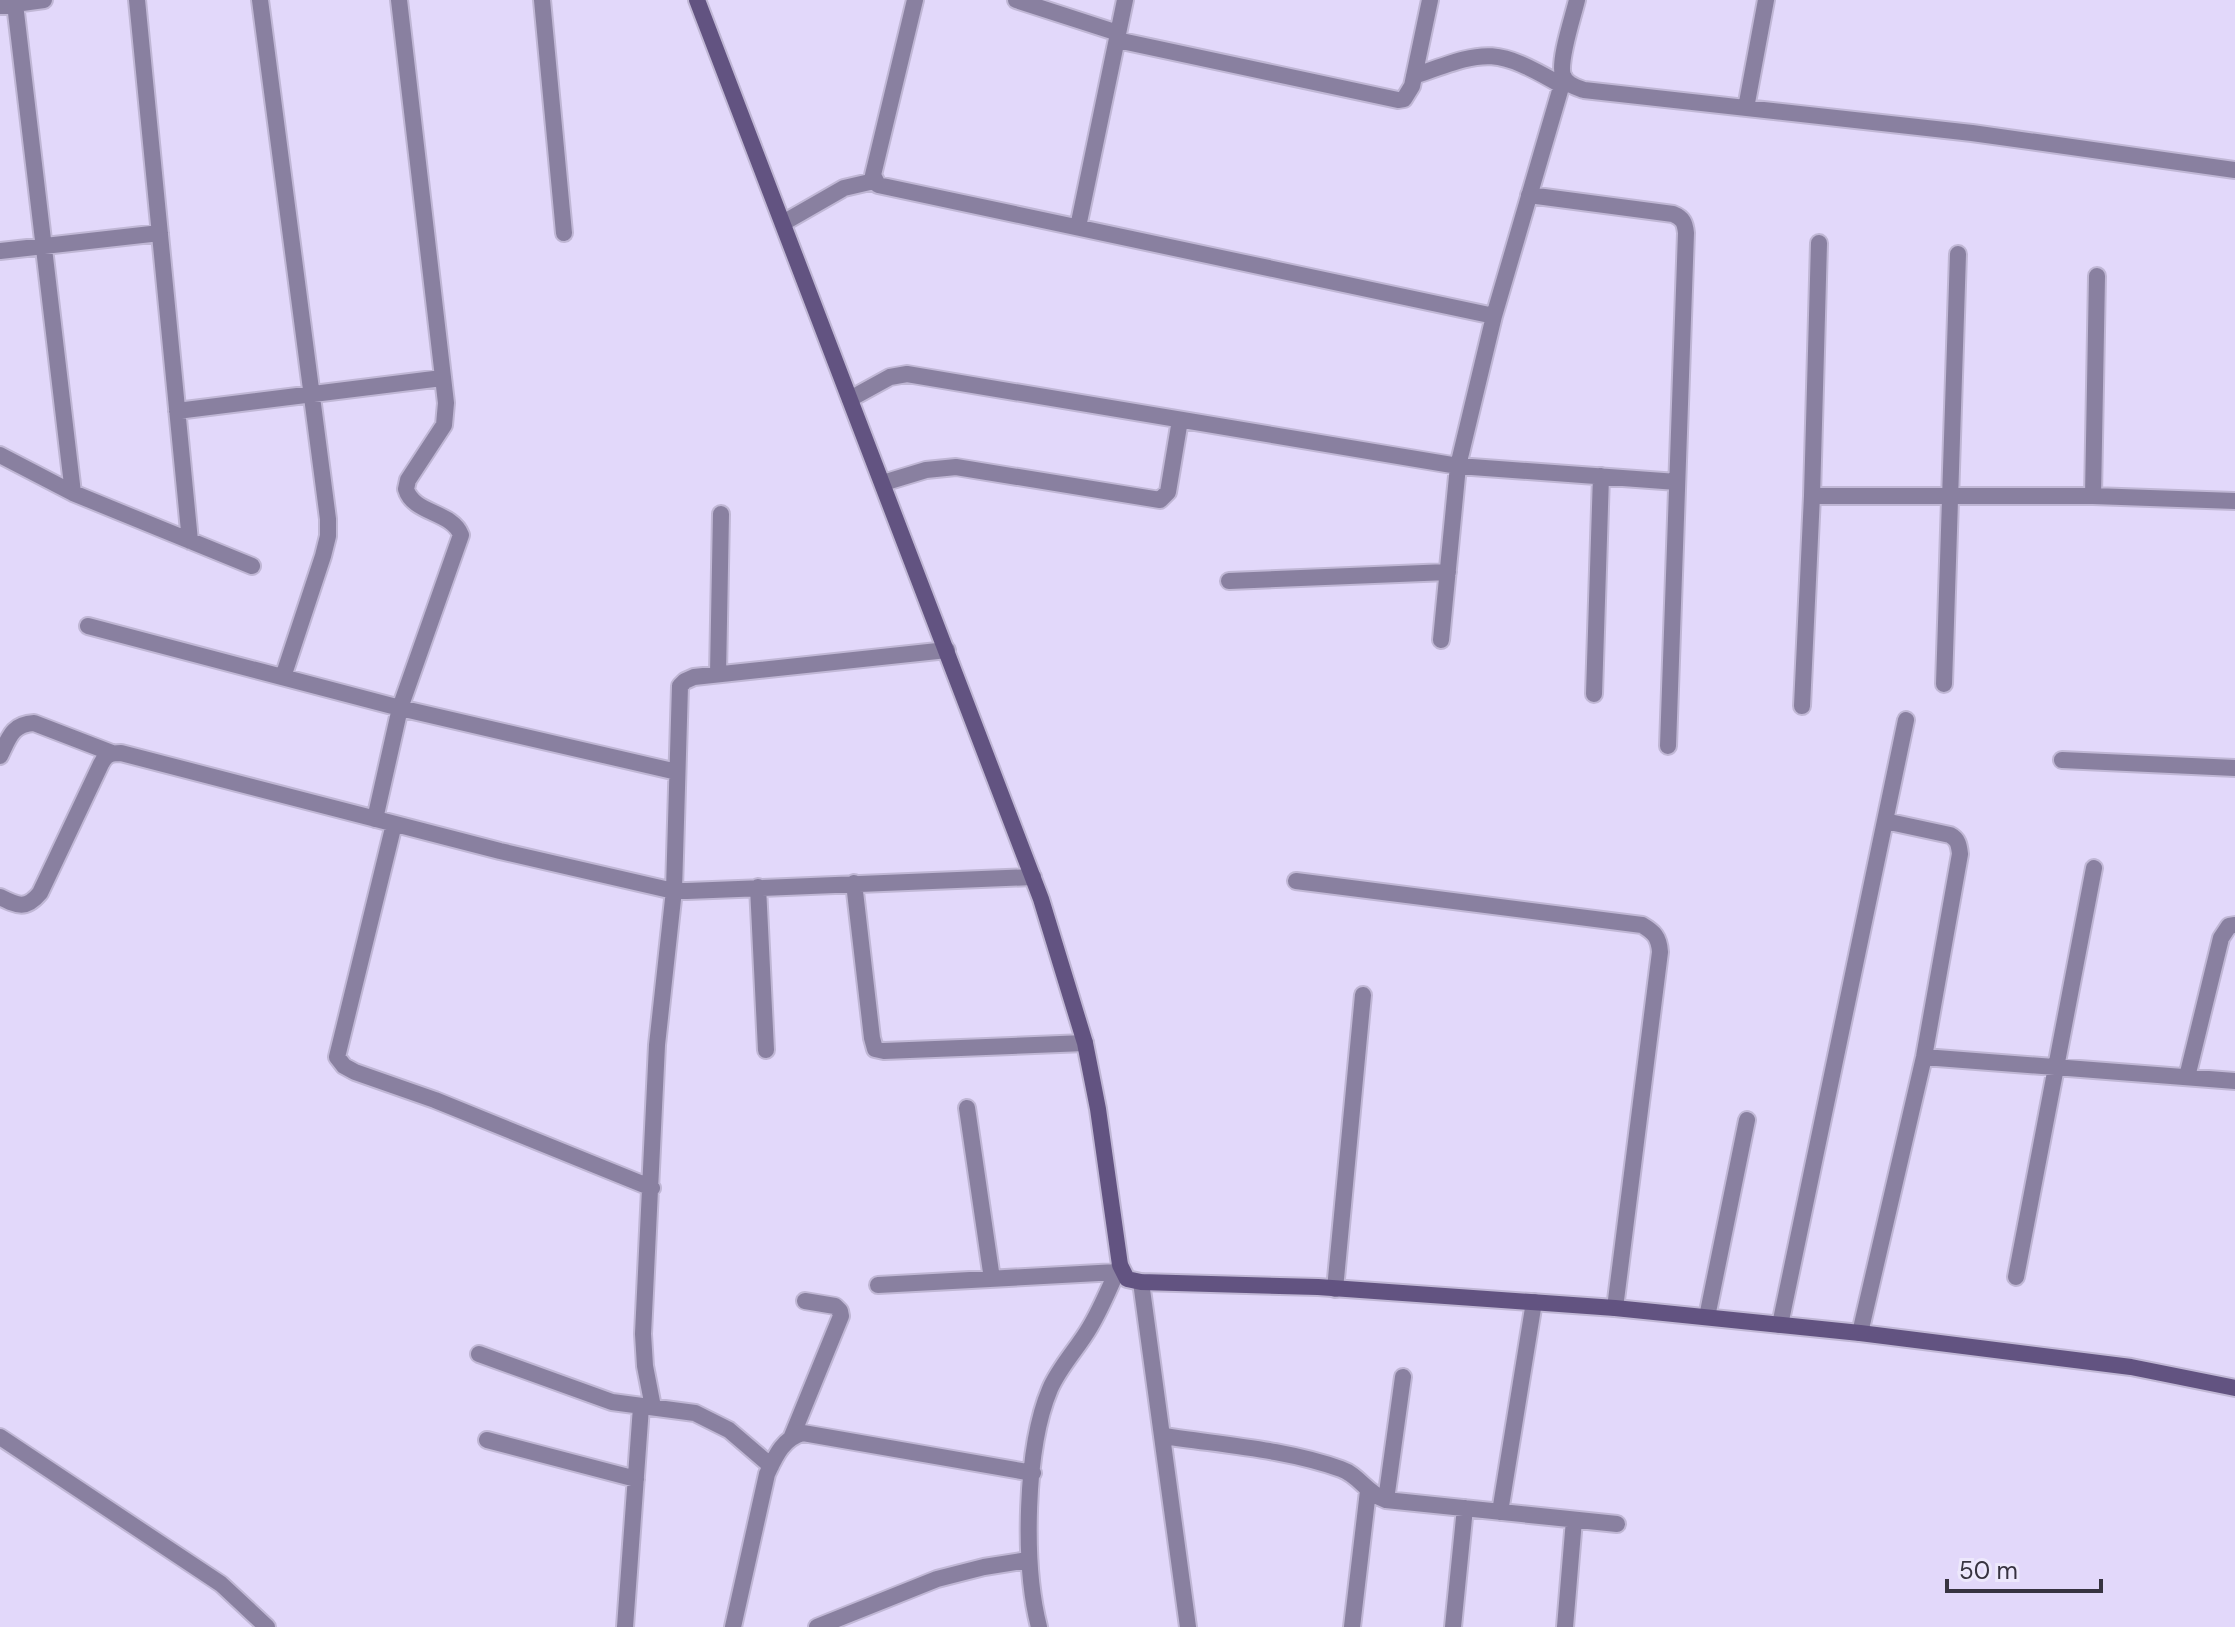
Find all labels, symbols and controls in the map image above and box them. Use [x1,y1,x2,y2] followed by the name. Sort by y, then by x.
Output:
[1947,1543,2101,1593] scale bar
[1959,1555,2018,1586] text: 50 m

